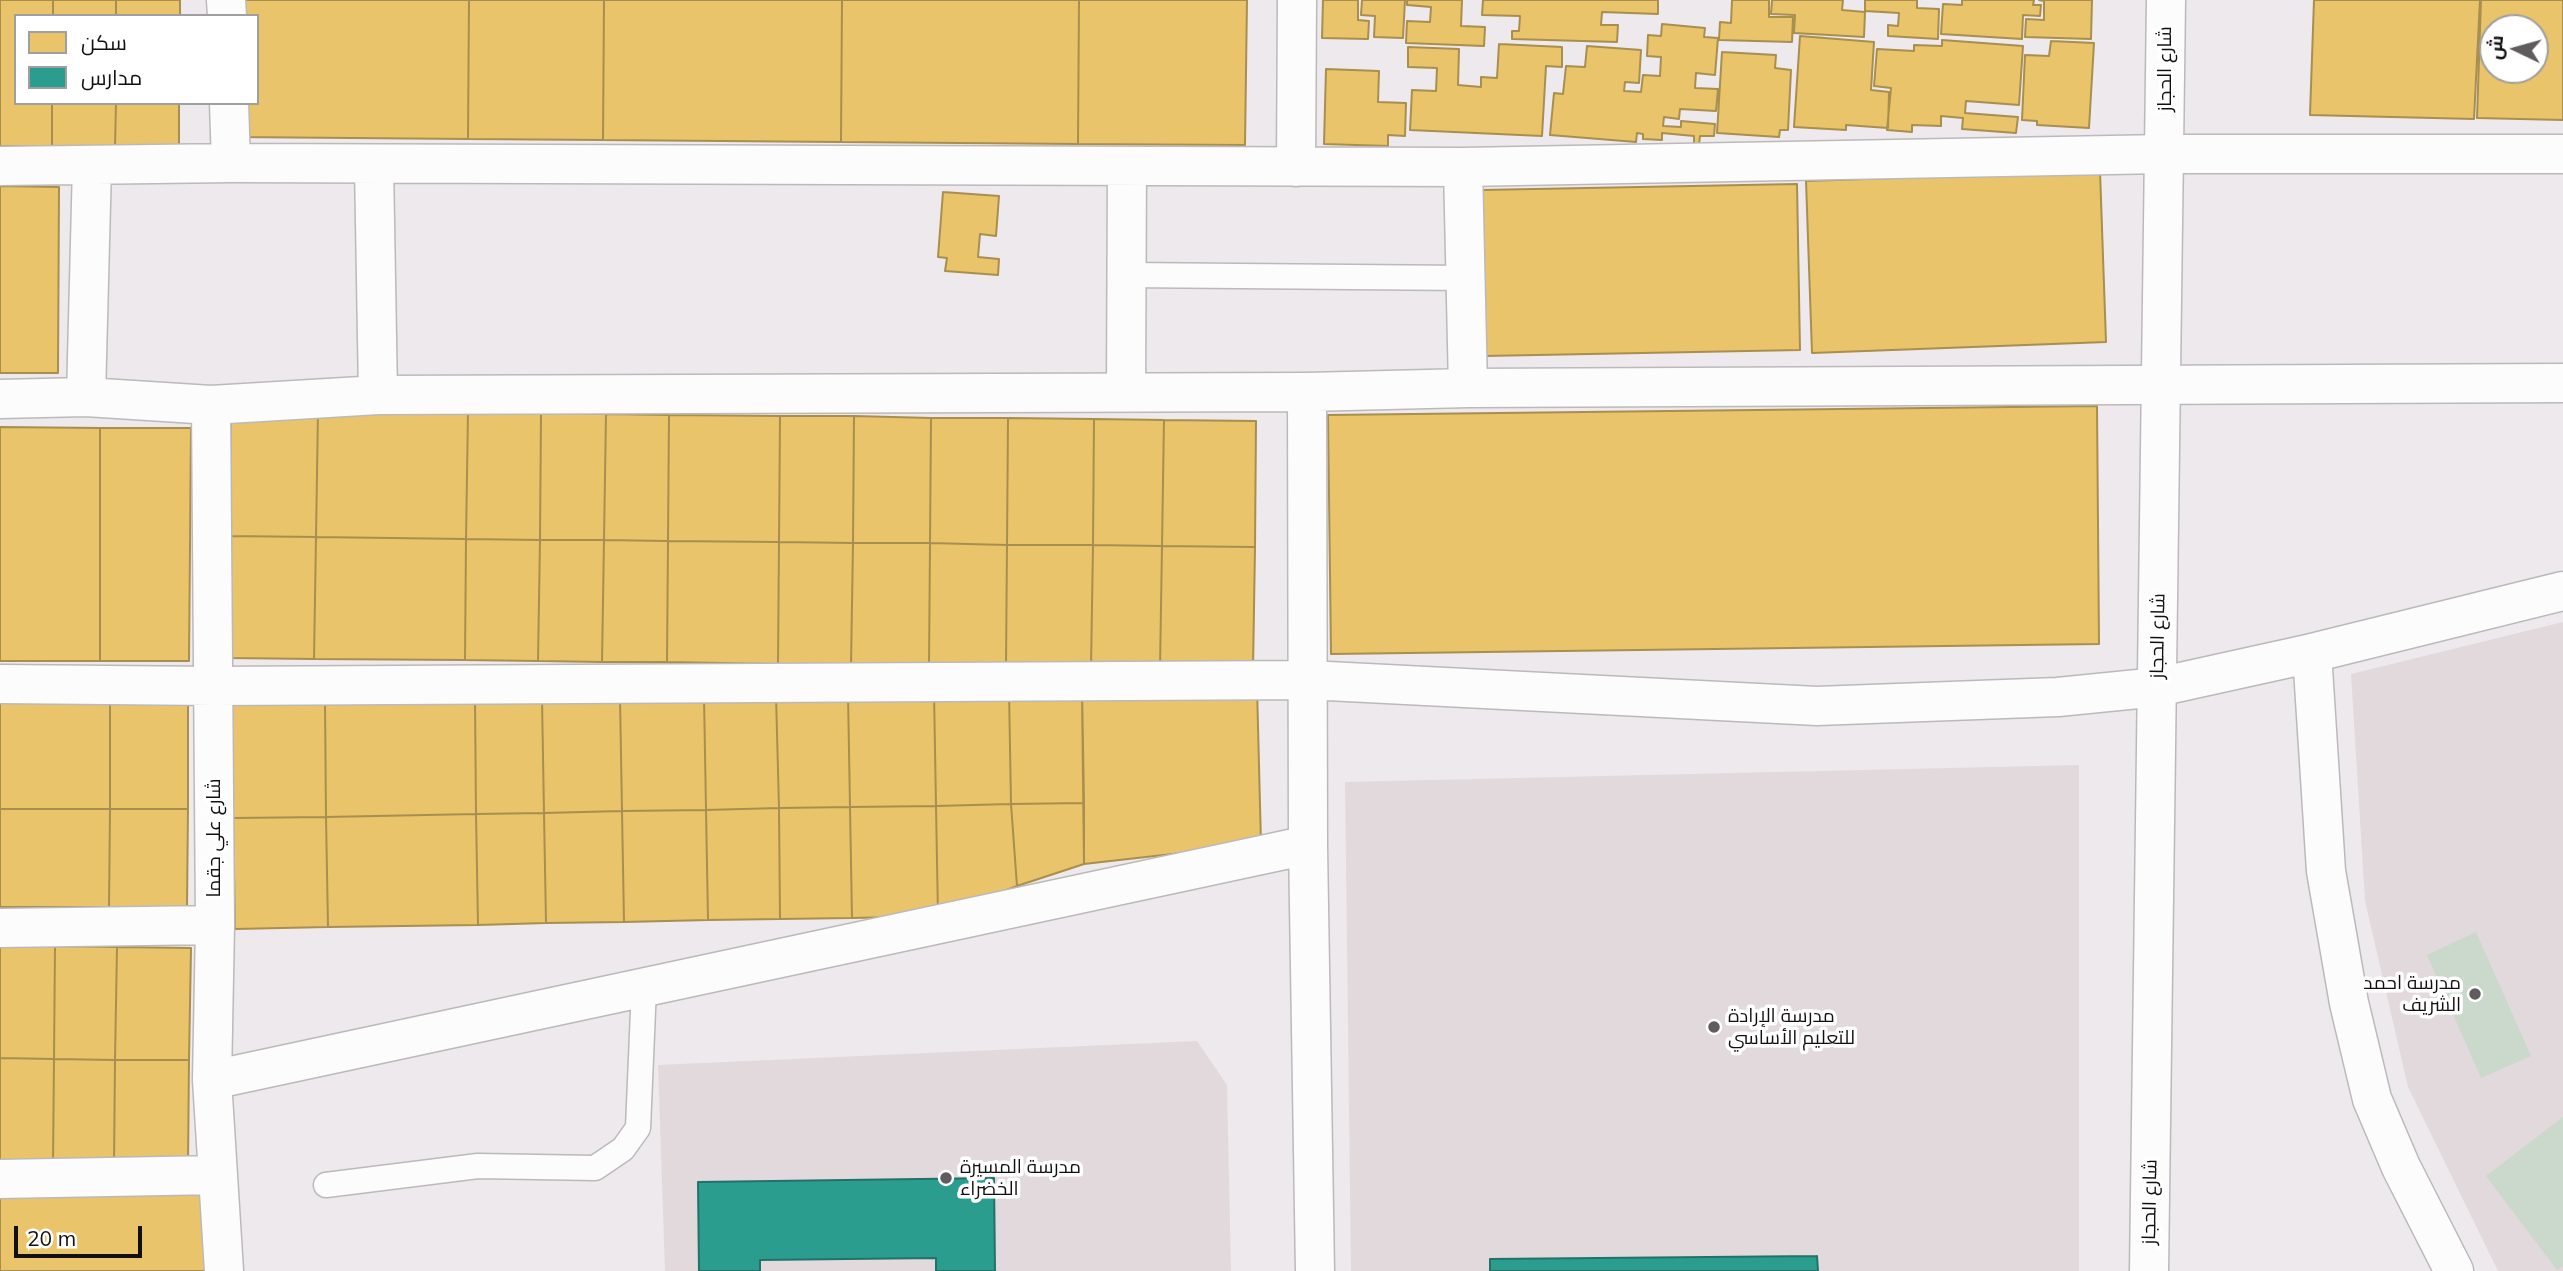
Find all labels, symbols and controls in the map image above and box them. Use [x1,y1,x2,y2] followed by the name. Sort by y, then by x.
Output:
[14,14,259,105] legend
[2479,14,2549,84] north arrow
[2154,26,2176,112] street label: شارع الحجاز
[81,29,127,55] text: سكن
[2482,34,2508,61] text: ش
[81,64,142,90] text: مدارس
[2146,593,2170,679] street label: شارع الحجاز
[203,778,225,898] street label: شارع علي جقما
[2363,972,2461,1016] place label: مدرسة احمد الشريف
[2467,986,2483,1002] marker: مدرسة احمد الشريف
[1728,1005,1855,1049] place label: مدرسة الإرادة للتعليم الأساسي
[1706,1019,1722,1035] marker: مدرسة الإرادة للتعليم الأساسي
[960,1156,1081,1200] place label: مدرسة المسيرة الخضراء
[2138,1159,2162,1245] street label: شارع الحجاز
[938,1170,954,1186] marker: مدرسة المسيرة الخضراء
[18,1212,145,1256] scale bar
[27,1225,76,1251] text: 20 m

